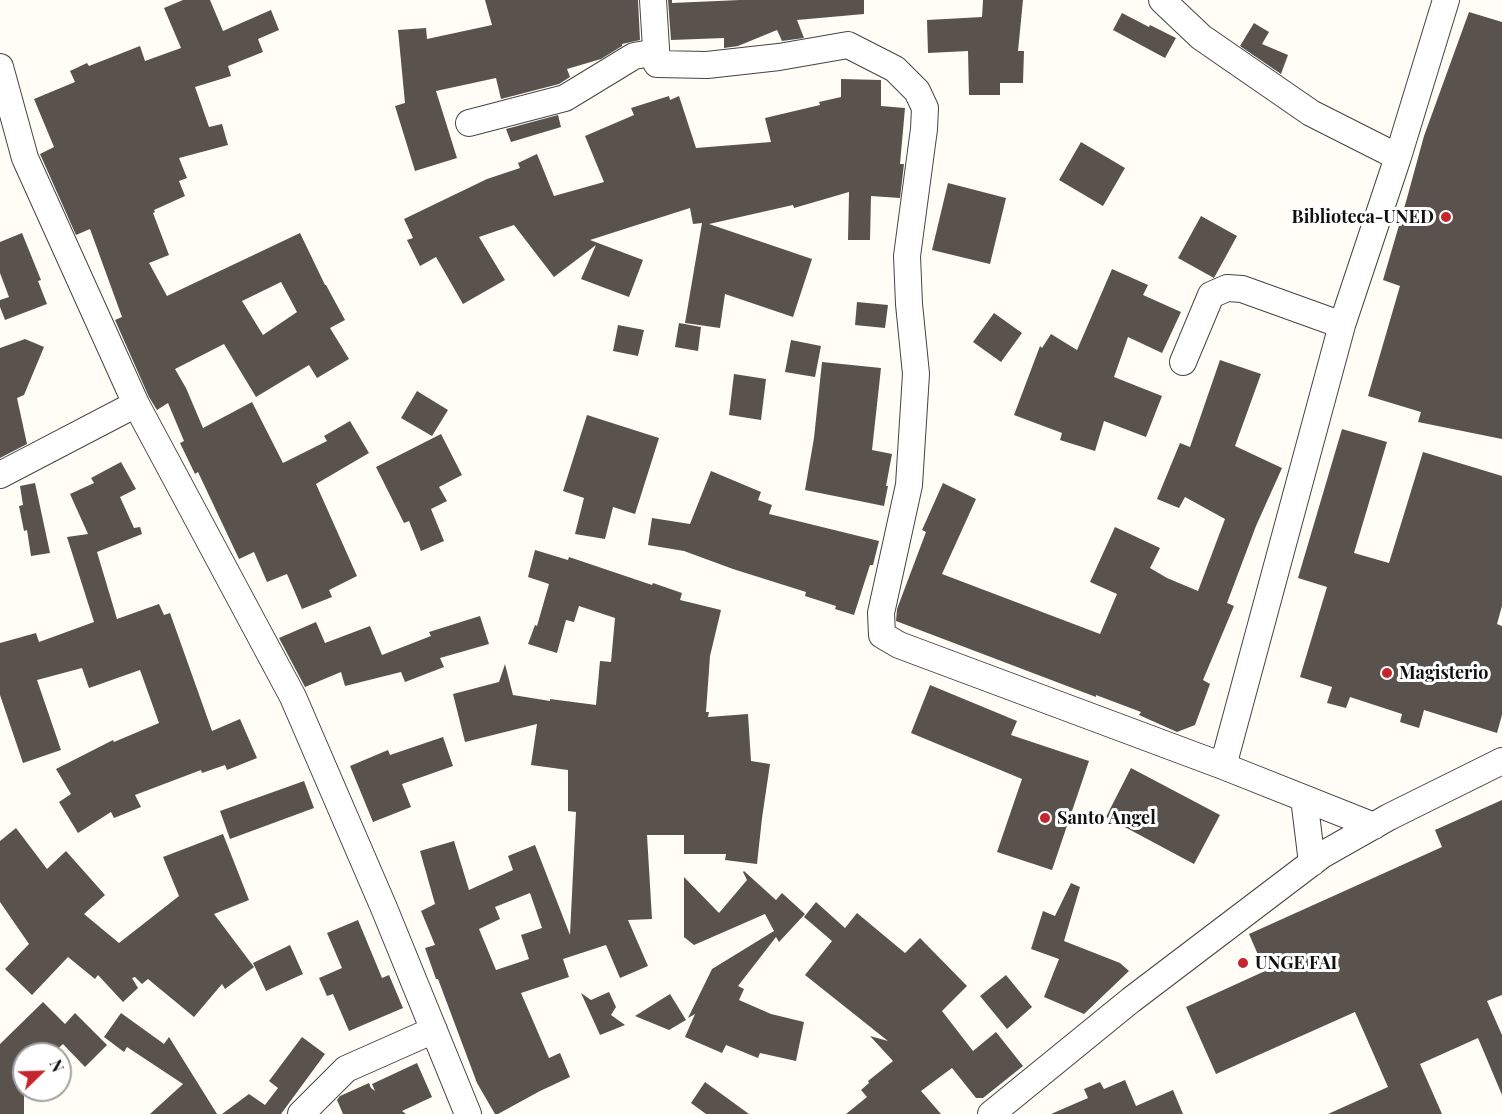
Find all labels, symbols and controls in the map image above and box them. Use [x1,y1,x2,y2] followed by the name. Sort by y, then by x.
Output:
[1292,206,1434,228] place label: Biblioteca-UNED
[1439,210,1453,224] marker: Biblioteca-UNED
[1399,662,1488,684] place label: Magisterio
[1380,666,1394,680] marker: Magisterio
[1057,807,1156,829] place label: Santo Angel
[1038,811,1052,825] marker: Santo Angel
[1255,952,1337,974] place label: UNGE FAI
[1236,956,1250,970] marker: UNGE FAI
[12,1042,72,1102] north arrow
[45,1056,69,1075] text: N

